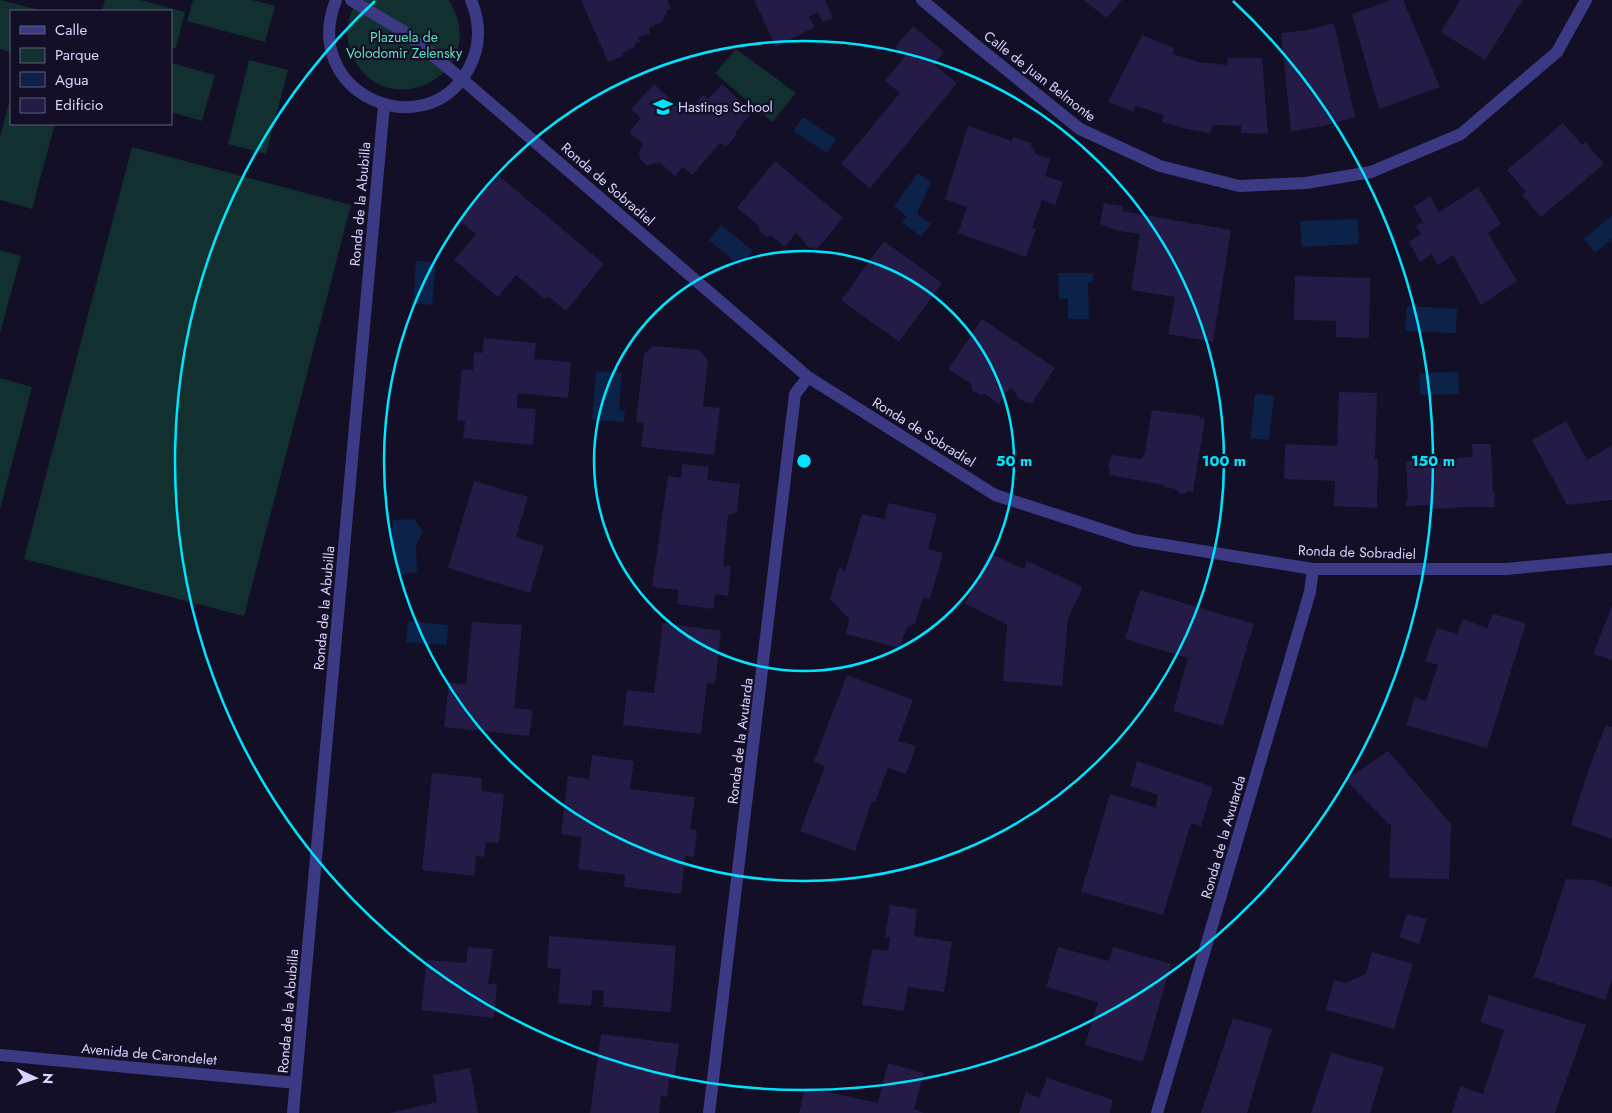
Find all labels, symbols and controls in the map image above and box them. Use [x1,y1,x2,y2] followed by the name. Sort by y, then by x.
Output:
[10,10,172,125] legend
[55,19,87,41] text: Calle
[980,26,1100,126] street label: Calle de Juan Belmonte
[346,27,463,63] park label: Plazuela de Volodomir Zelensky
[55,44,99,66] text: Parque
[55,69,89,91] text: Agua
[55,94,103,116] text: Edificio
[652,96,674,118] school or university icon: Hastings School
[678,97,773,117] place label: Hastings School
[557,138,659,230] street label: Ronda de Sobradiel
[345,141,375,267] street label: Ronda de la Abubilla
[869,392,979,472] street label: Ronda de Sobradiel
[996,450,1032,472] text: 50 m
[1202,450,1246,472] text: 100 m
[1411,450,1455,472] text: 150 m
[795,452,813,470] centre of rings
[1298,540,1416,564] street label: Ronda de Sobradiel
[309,545,339,671] street label: Ronda de la Abubilla
[722,677,758,805] street label: Ronda de la Avutarda
[1196,773,1250,901] street label: Ronda de la Avutarda
[273,948,303,1074] street label: Ronda de la Abubilla
[80,1038,218,1070] street label: Avenida de Carondelet
[10,1053,60,1103] north arrow
[38,1073,58,1085] text: N

